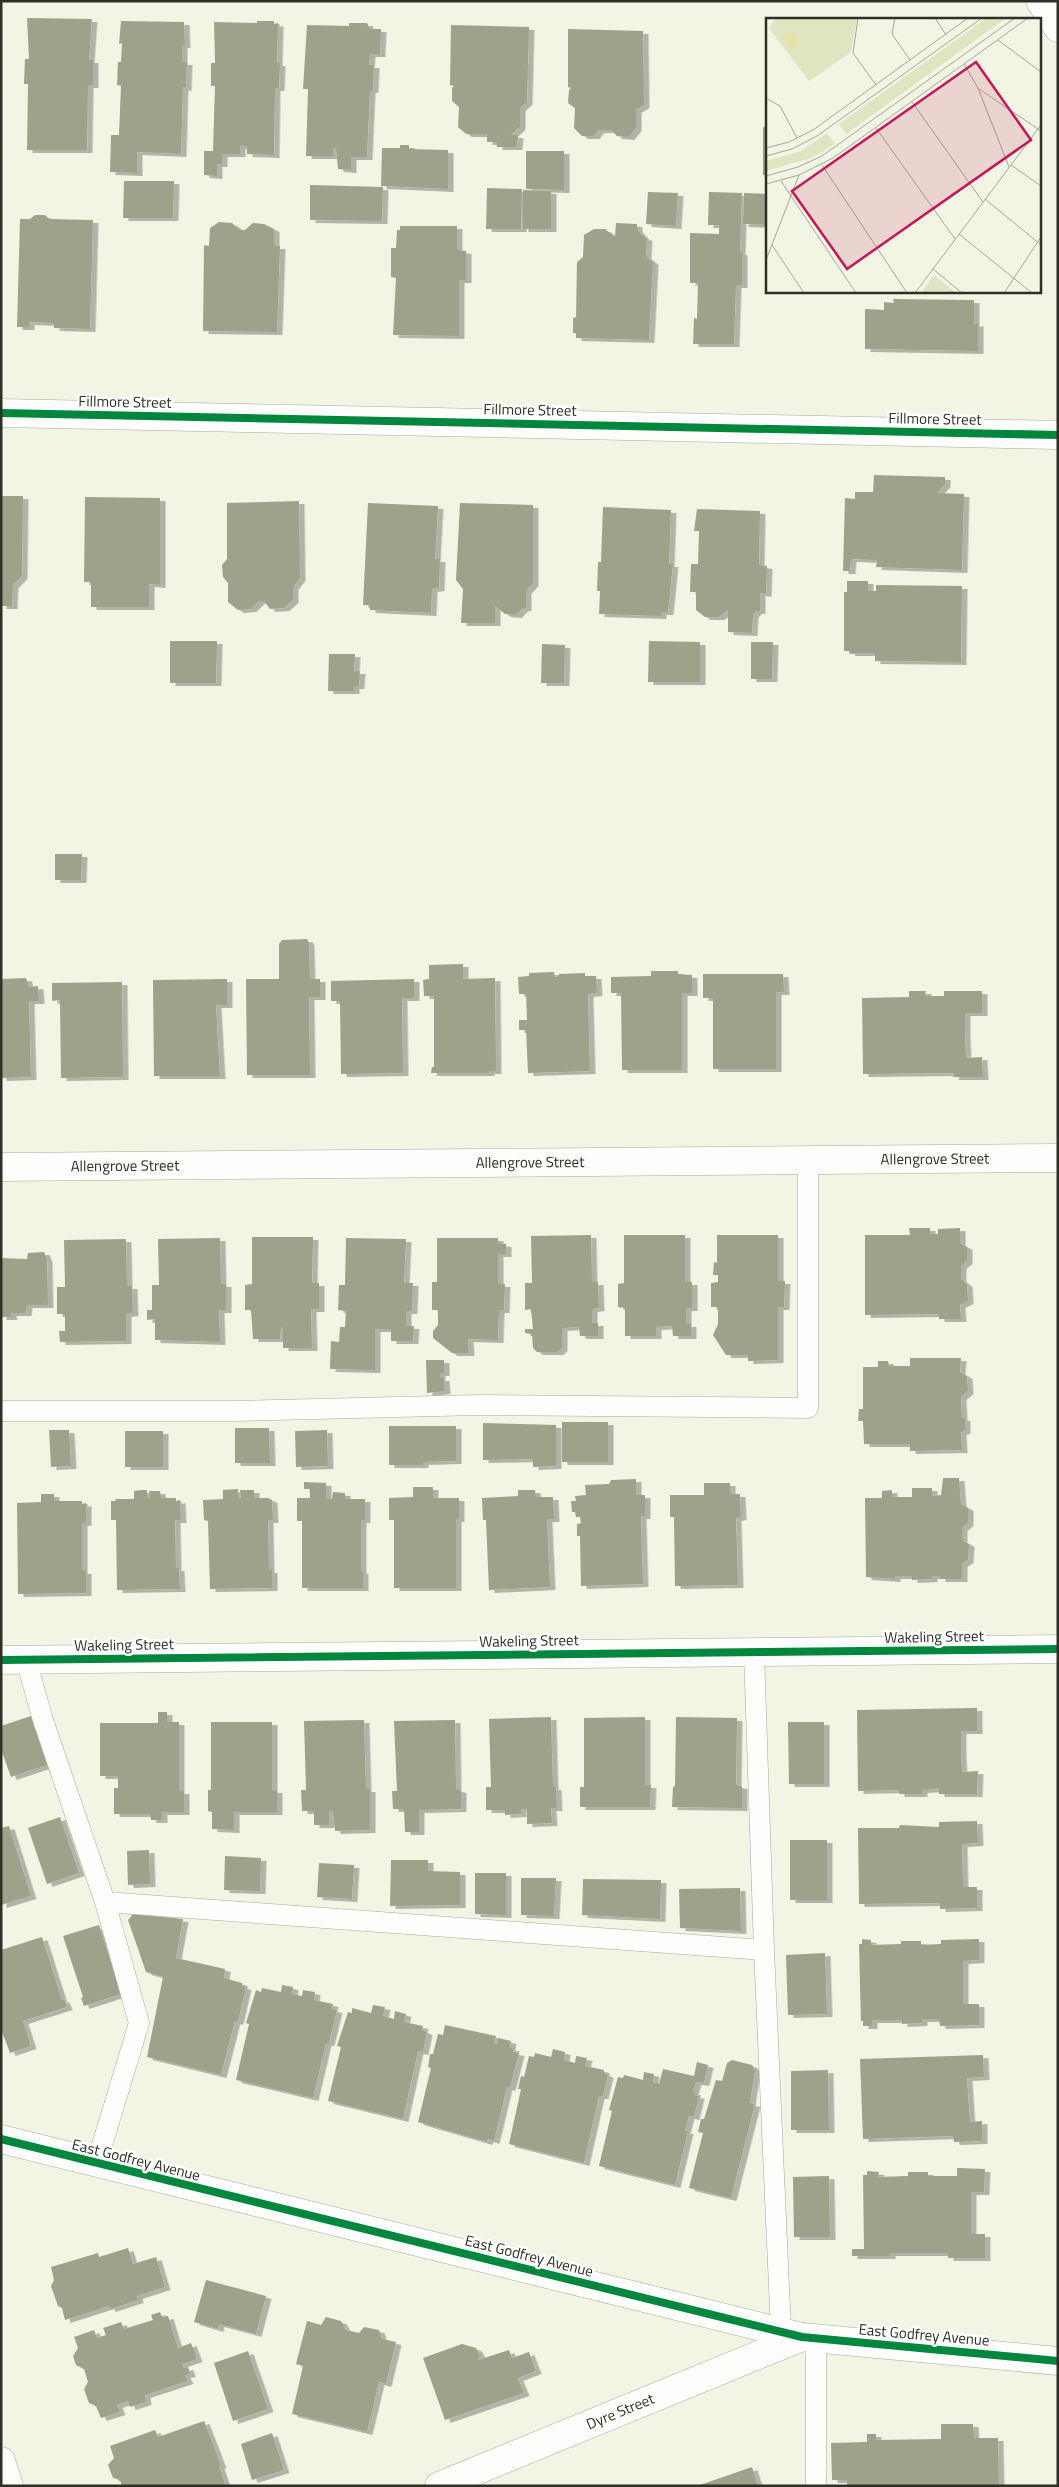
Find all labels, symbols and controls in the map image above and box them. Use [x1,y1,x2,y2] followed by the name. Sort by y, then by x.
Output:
[766,18,1042,292] inset map
[78,389,173,414] street label: Fillmore Street
[483,397,578,422] street label: Fillmore Street
[888,406,983,431] street label: Fillmore Street
[880,1147,990,1171] street label: Allengrove Street
[475,1150,585,1174] street label: Allengrove Street
[71,1153,180,1177] street label: Allengrove Street
[884,1624,985,1649] street label: Wakeling Street
[479,1628,580,1653] street label: Wakeling Street
[74,1632,175,1657] street label: Wakeling Street
[70,2132,203,2187] street label: East Godfrey Avenue
[463,2228,596,2283] street label: East Godfrey Avenue
[858,2317,990,2352] street label: East Godfrey Avenue
[583,2387,658,2435] street label: Dyre Street

